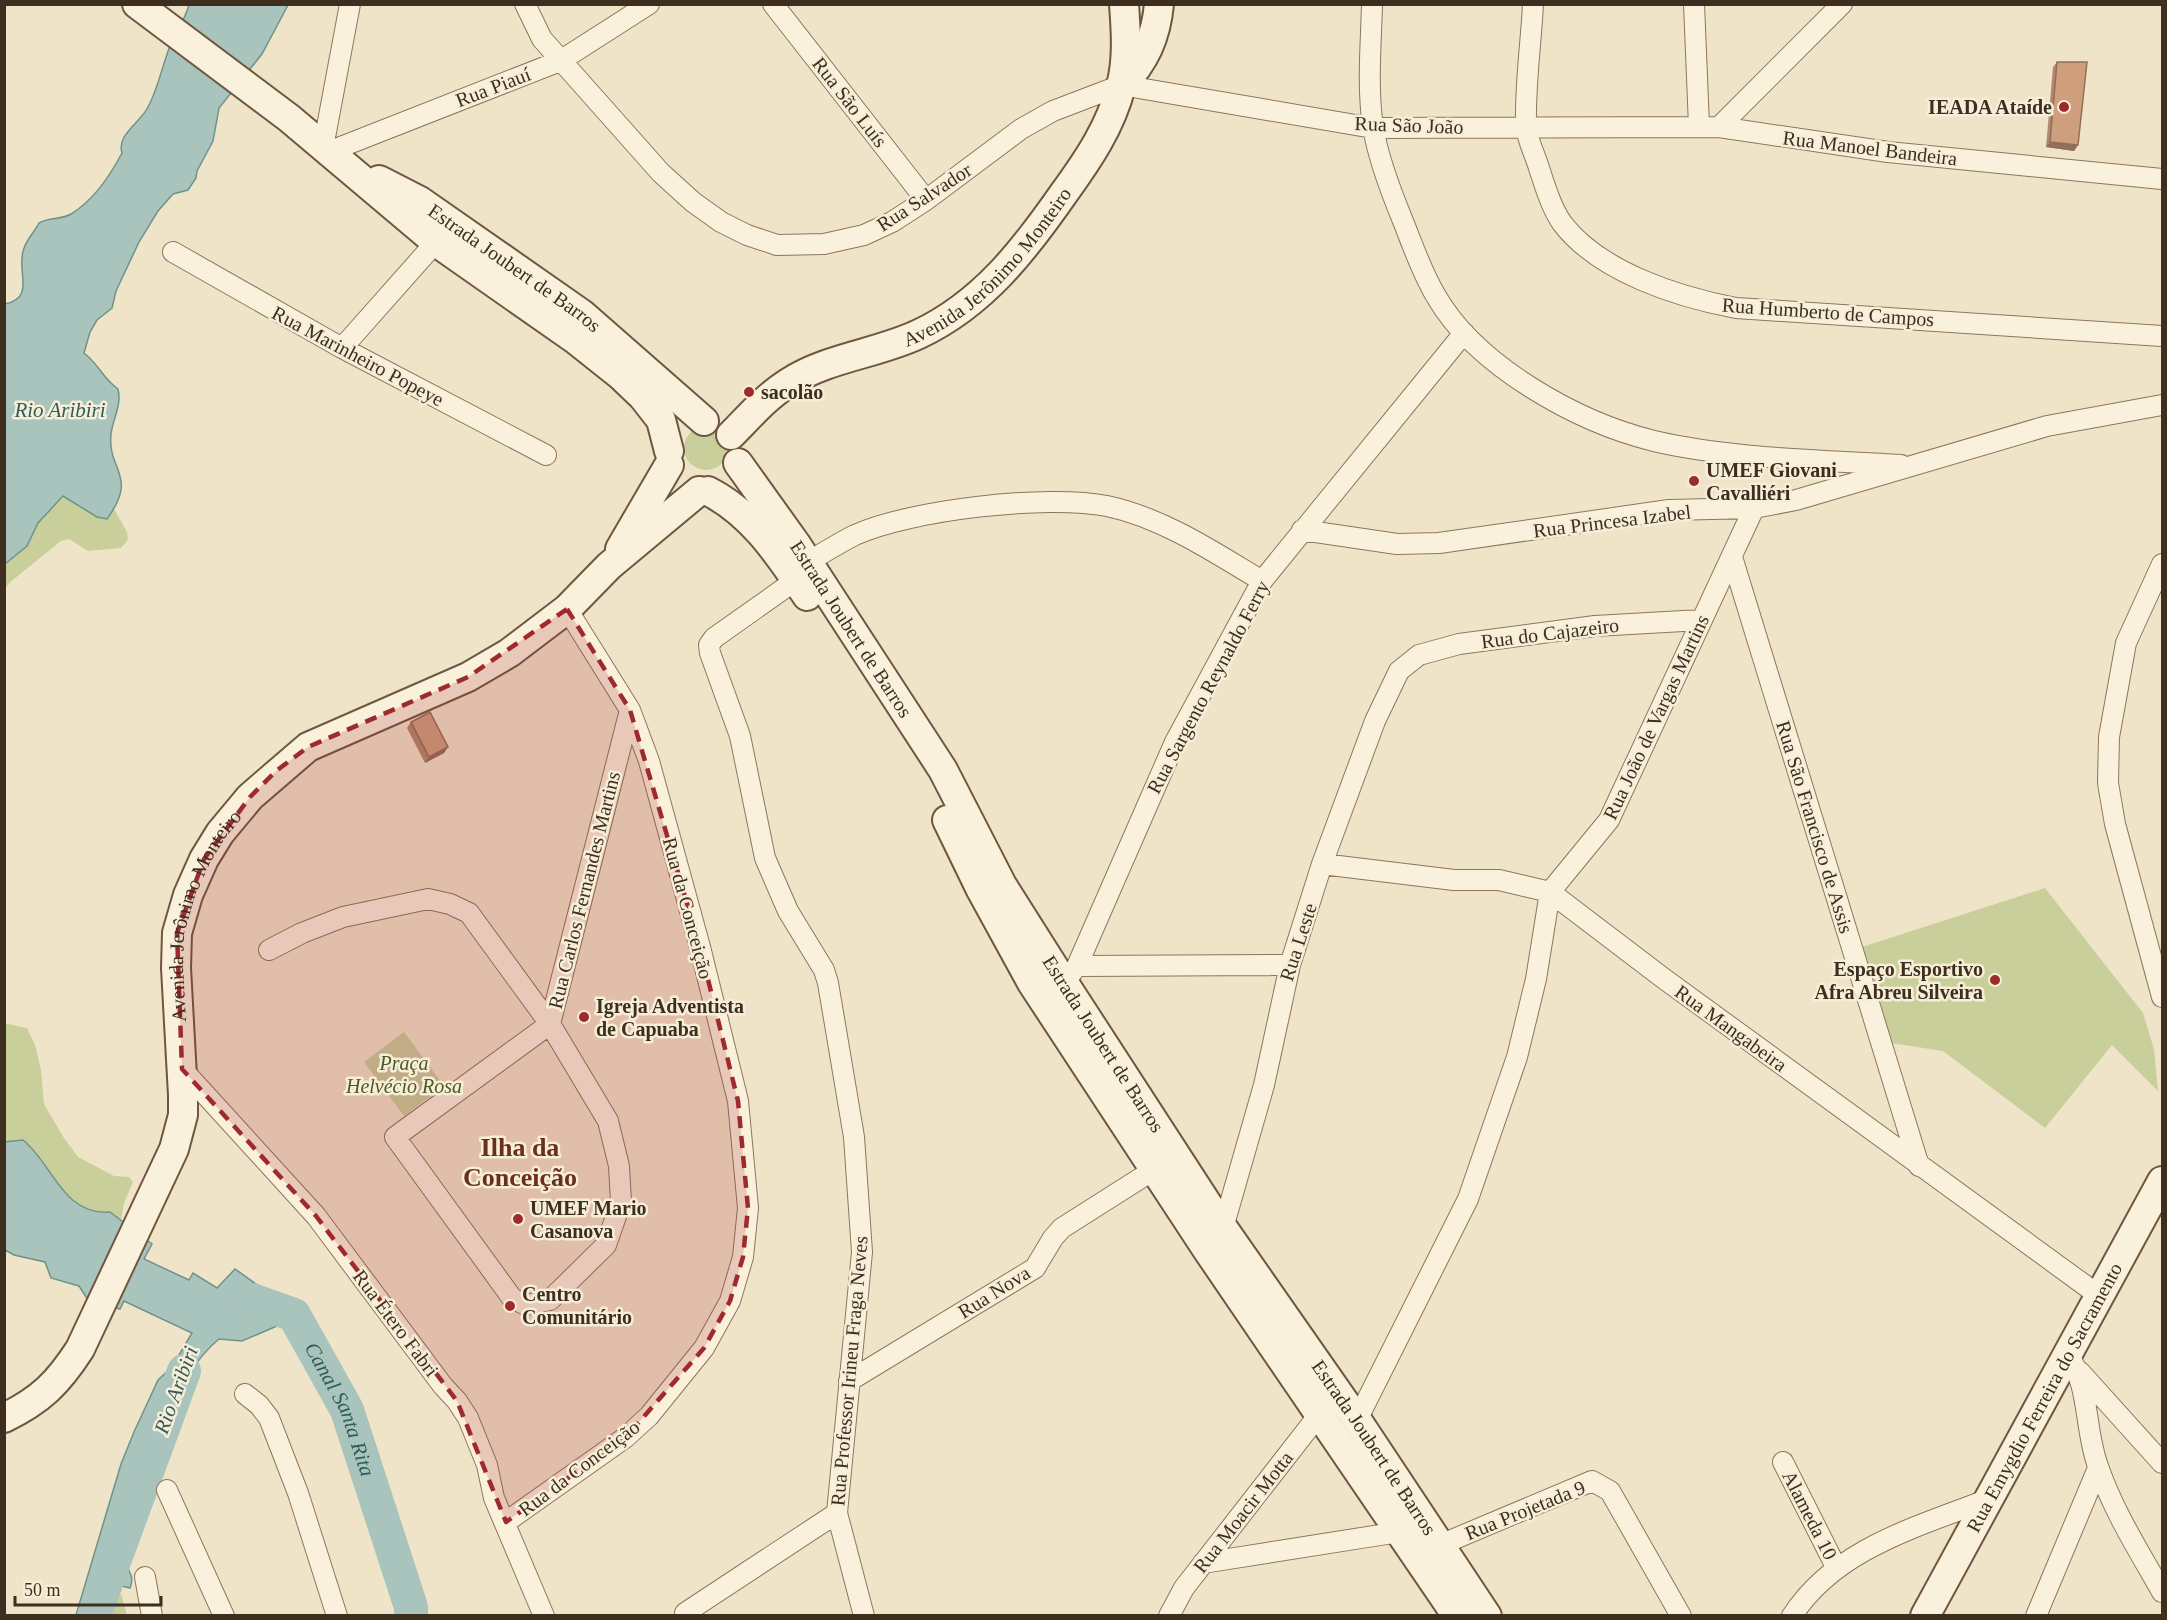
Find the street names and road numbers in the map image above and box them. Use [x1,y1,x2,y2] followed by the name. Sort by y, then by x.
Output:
[808,53,892,151] street label: Rua São Luís
[452,63,534,111] street label: Rua Piauí
[1354,112,1464,138] street label: Rua São João
[1782,126,1959,170] street label: Rua Manoel Bandeira
[873,158,976,236] street label: Rua Salvador
[900,183,1076,351] street label: Avenida Jerônimo Monteiro
[424,199,606,337] street label: Estrada Joubert de Barros
[1721,294,1935,331] street label: Rua Humberto de Campos
[268,301,448,411] street label: Rua Marinheiro Popeye
[1532,500,1693,542] street label: Rua Princesa Izabel
[786,537,917,722] street label: Estrada Joubert de Barros
[1142,577,1274,798] street label: Rua Sargento Reynaldo Ferry
[1599,611,1714,823] street label: Rua João de Vargas Martins
[1480,614,1620,653] street label: Rua do Cajazeiro
[1772,718,1858,936] street label: Rua São Francisco de Assis
[544,769,624,1011] street label: Rua Carlos Fernandes Martins
[165,806,245,1023] street label: Avenida Jerônimo Monteiro
[658,835,717,981] street label: Rua da Conceição
[1275,900,1321,984] street label: Rua Leste
[1038,951,1169,1137] street label: Estrada Joubert de Barros
[1670,980,1791,1077] street label: Rua Mangabeira
[826,1235,873,1507] street label: Rua Professor Irineu Fraga Neves
[1962,1259,2126,1536] street label: Rua Emygdio Ferreira do Sacramento
[954,1261,1034,1323] street label: Rua Nova
[349,1265,443,1381] street label: Rua Étero Fabri
[1307,1356,1441,1539] street label: Estrada Joubert de Barros
[514,1415,644,1521] street label: Rua da Conceição
[1189,1447,1297,1577] street label: Rua Moacir Motta
[1778,1467,1842,1563] street label: Alameda 10
[1462,1476,1589,1545] street label: Rua Projetada 9

